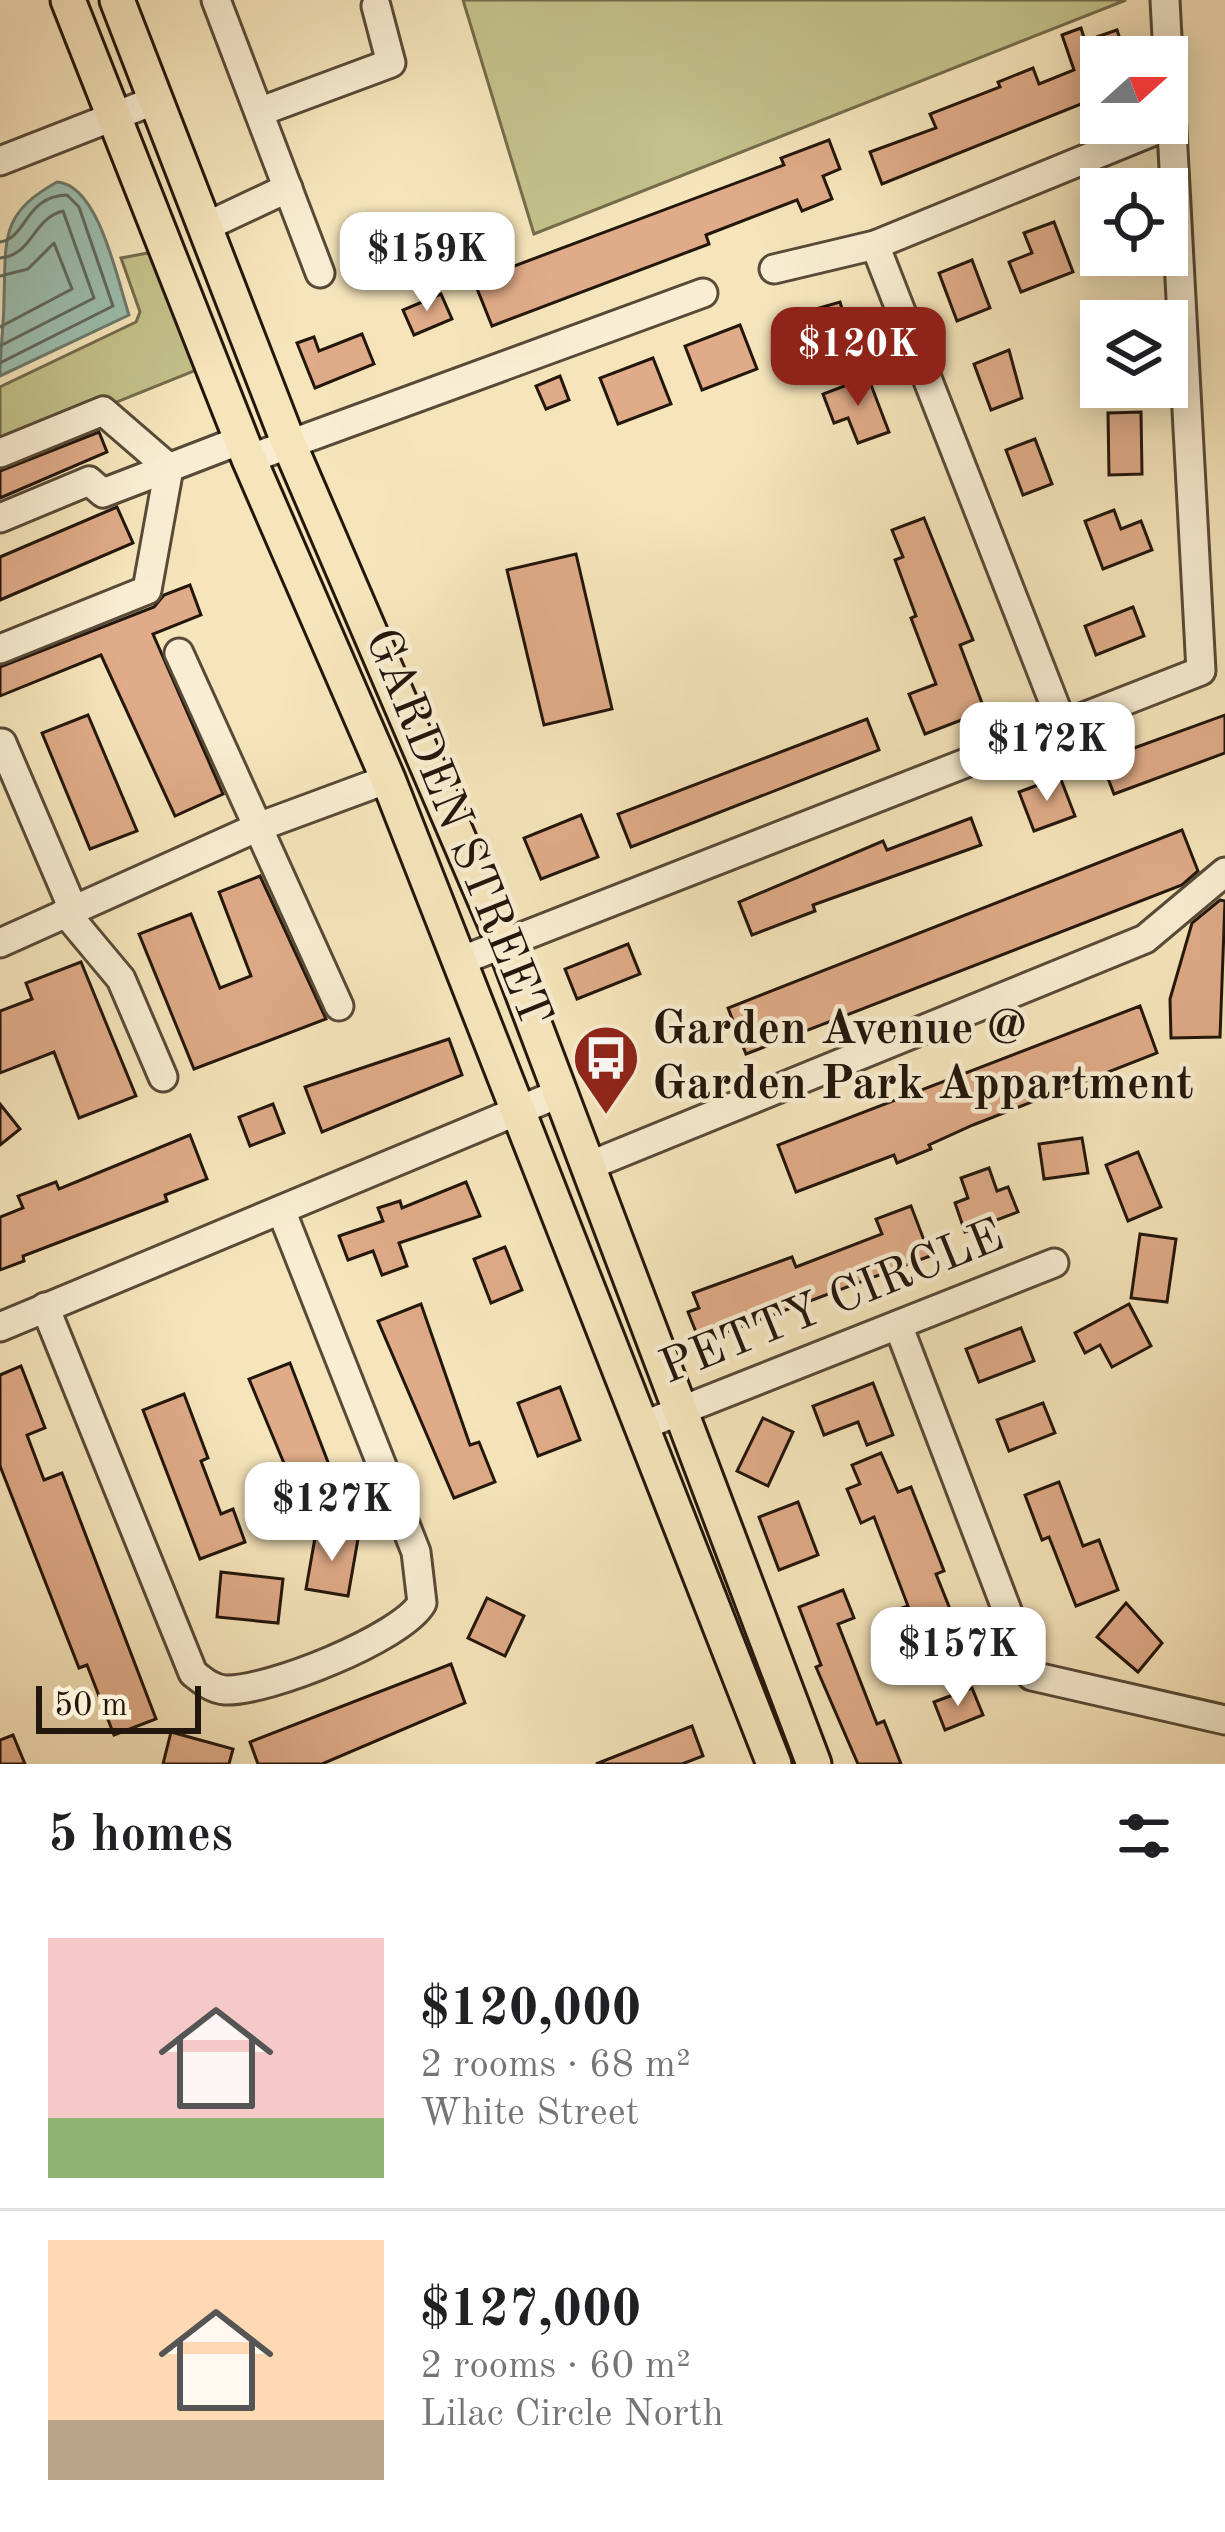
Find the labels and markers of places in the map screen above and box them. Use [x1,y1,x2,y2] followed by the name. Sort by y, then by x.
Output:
[343,212,511,314] pin: $159K
[774,307,942,409] pin: $120K
[963,702,1131,804] pin: $172K
[652,1006,1194,1109] place label: Garden Avenue @ Garden Park Appartment
[571,1023,641,1117] bus stop icon: Garden Avenue @ Garden Park Appartment
[248,1462,416,1564] pin: $127K
[874,1607,1042,1709] pin: $157K

